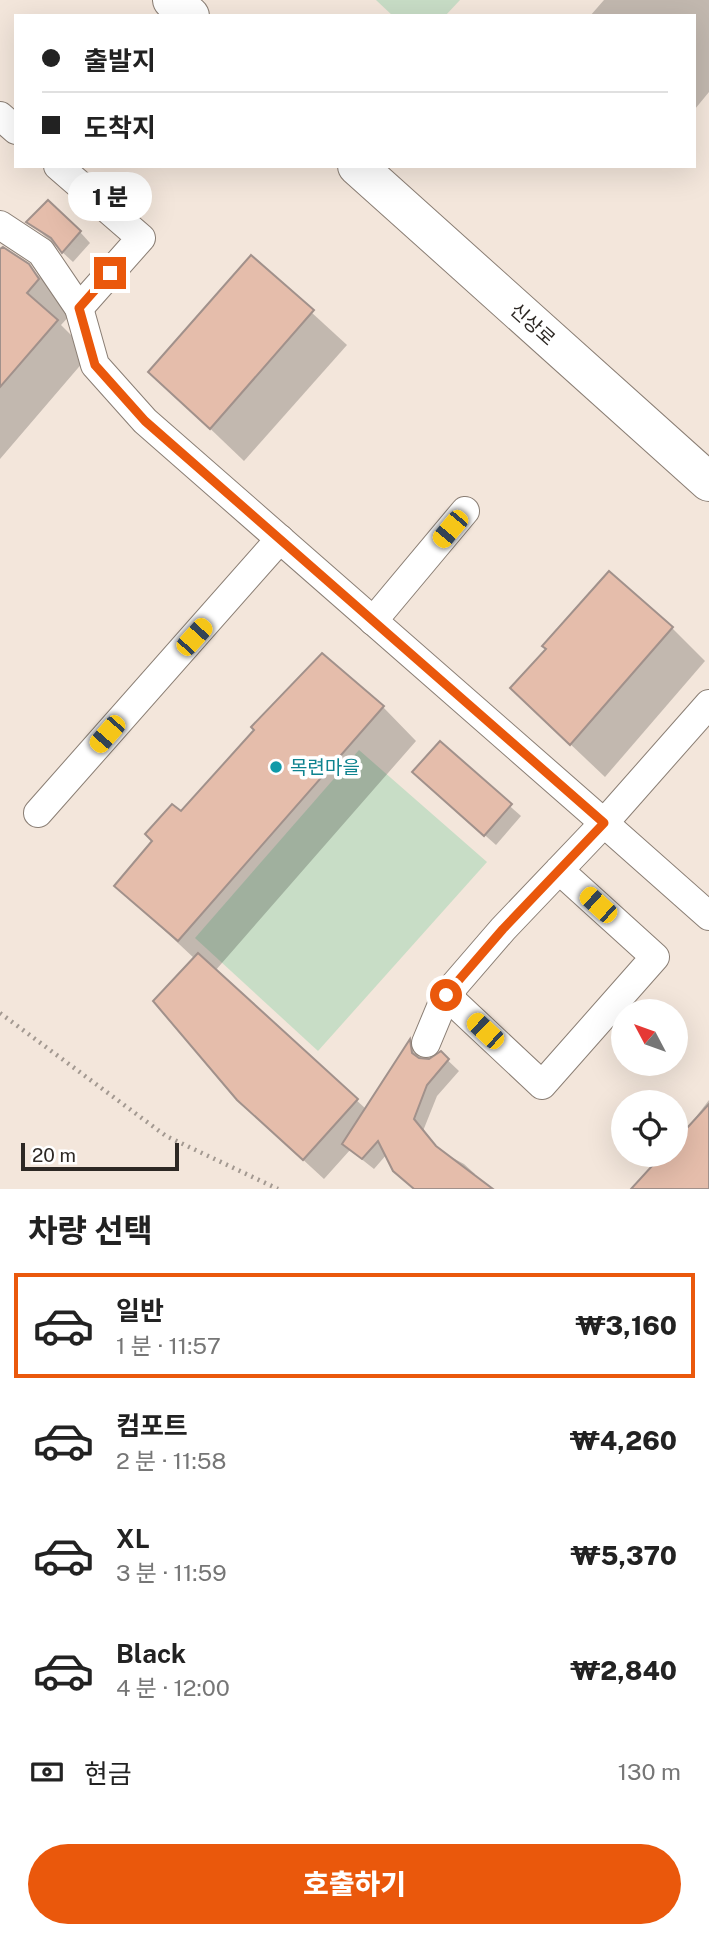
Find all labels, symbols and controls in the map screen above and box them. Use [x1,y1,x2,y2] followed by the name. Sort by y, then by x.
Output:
[84,45,156,76] text: 출발지
[84,112,156,143] text: 도착지
[68,172,152,220] callout: 1 분
[92,183,128,210] text: 1 분
[94,257,126,289] route end
[506,298,560,350] street label: 신상로
[429,506,472,552] car
[173,614,216,660] car
[86,711,129,757] car
[290,756,360,778] place label: 목련마을
[268,759,284,775] marker: 목련마을
[576,883,621,927] car
[430,979,462,1011] route start
[611,999,688,1076] north arrow
[611,999,688,1167] map controls
[463,1009,508,1053] car
[611,1090,688,1167] button: locate
[21,1140,178,1172] scale bar
[32,1144,76,1166] text: 20 m
[28,1212,153,1249] text: 차량 선택
[32,1294,95,1357] icon: car
[116,1295,164,1326] text: 일반
[575,1310,677,1341] text: ₩3,160
[116,1332,221,1359] text: 1 분 · 11:57
[32,1409,95,1472] icon: car
[116,1410,188,1441] text: 컴포트
[570,1425,677,1456] text: ₩4,260
[116,1447,226,1474] text: 2 분 · 11:58
[116,1523,150,1554] text: XL
[32,1524,95,1587] icon: car
[570,1540,677,1571] text: ₩5,370
[116,1559,227,1586] text: 3 분 · 11:59
[116,1638,186,1669] text: Black
[32,1639,95,1702] icon: car
[570,1655,677,1686] text: ₩2,840
[116,1674,230,1701] text: 4 분 · 12:00
[28,1753,66,1791] icon: cash
[84,1758,132,1789] text: 현금
[618,1758,681,1785] text: 130 m
[28,1844,681,1924] button: 호출하기

